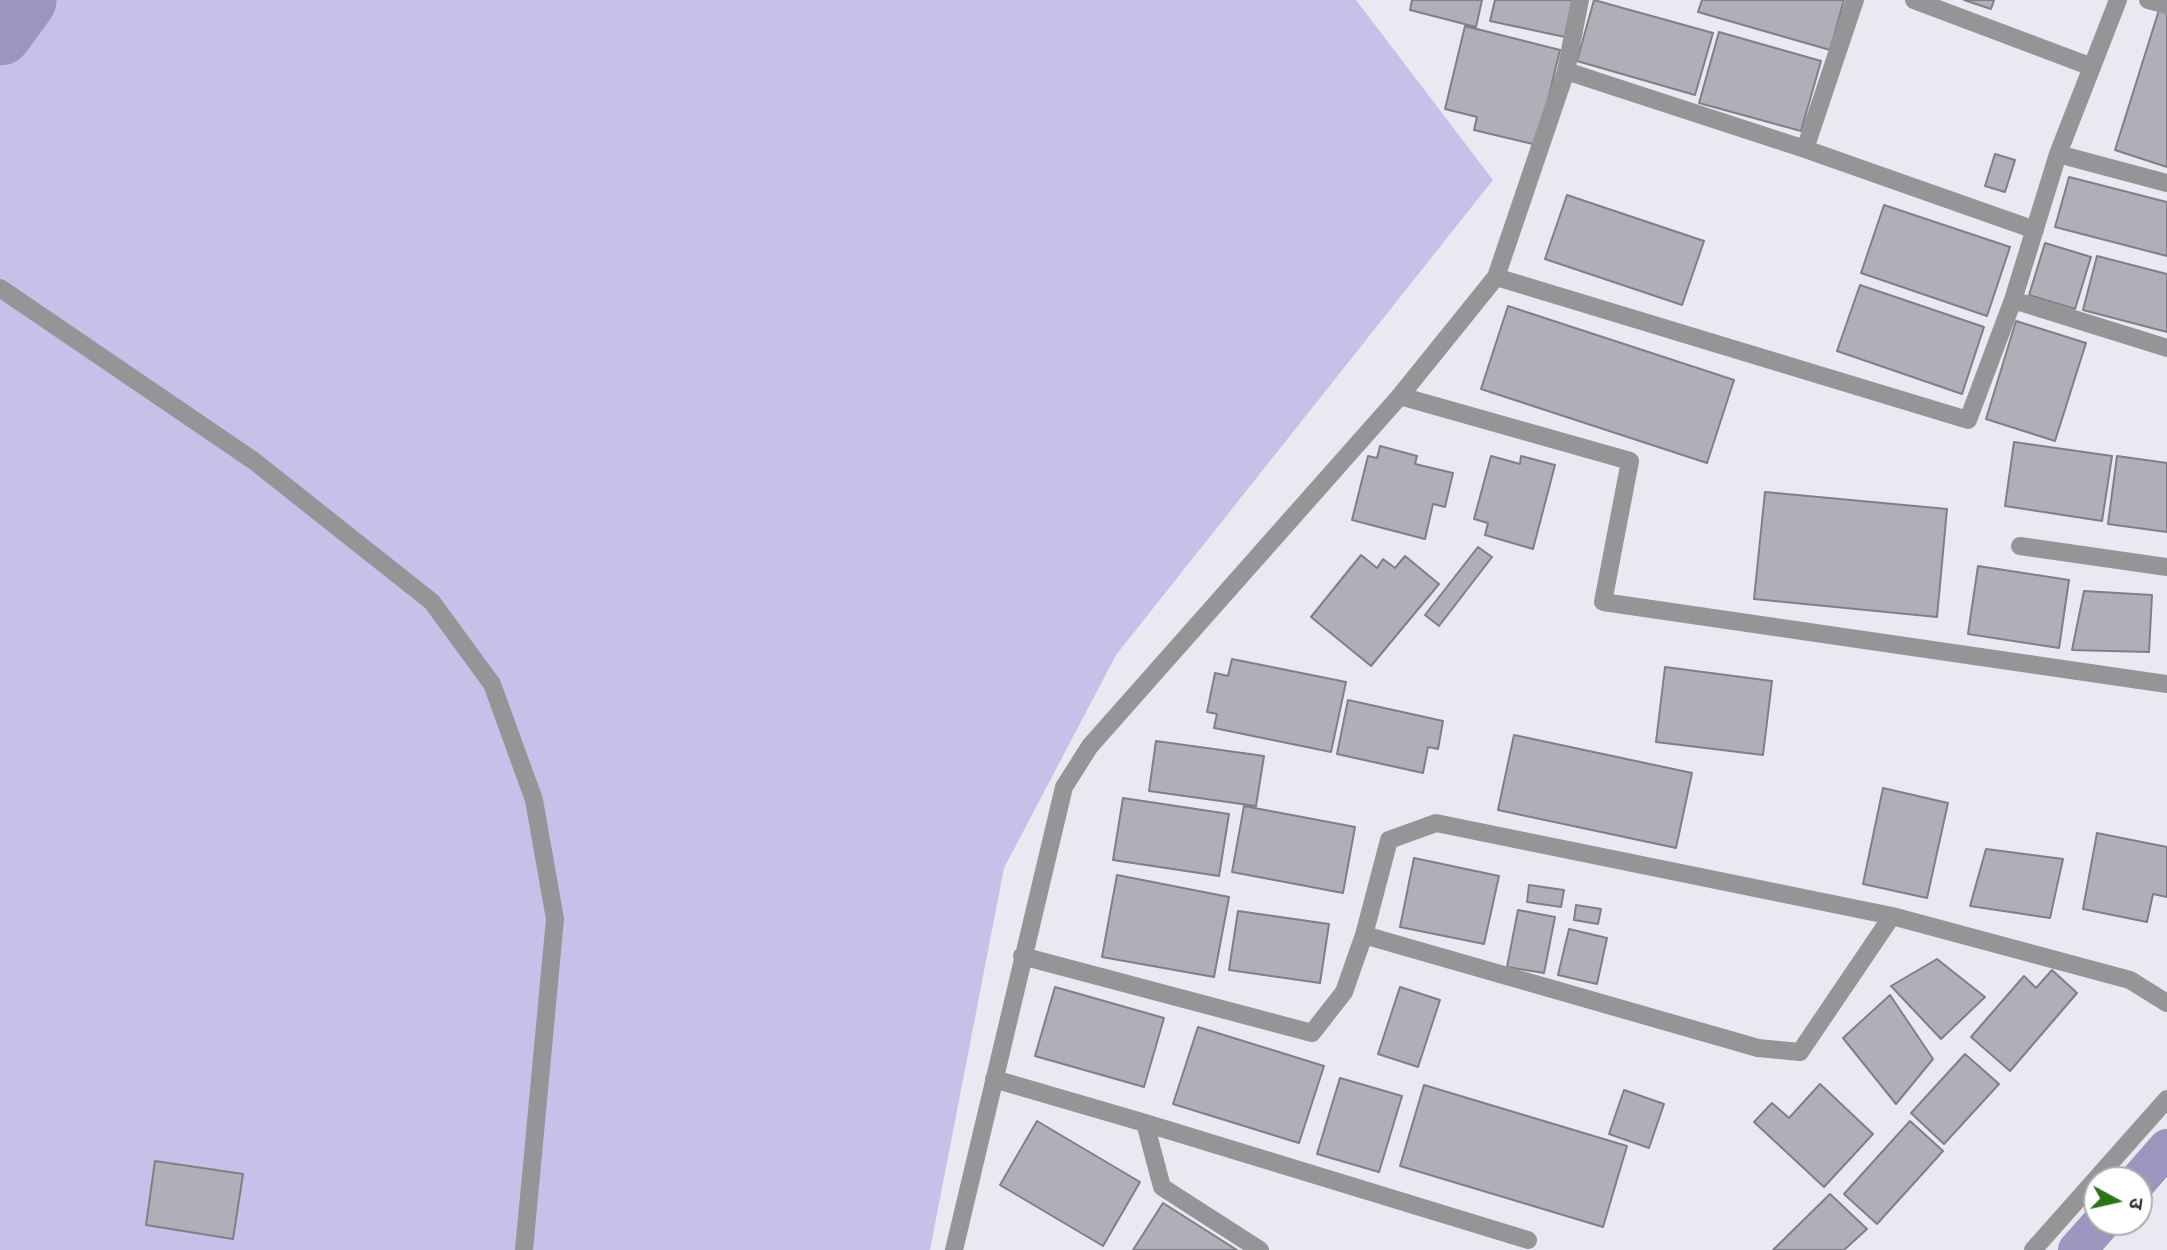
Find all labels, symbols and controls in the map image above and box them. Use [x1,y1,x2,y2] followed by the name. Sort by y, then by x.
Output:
[2083,1166,2153,1236] north arrow
[2123,1196,2150,1211] text: उ

